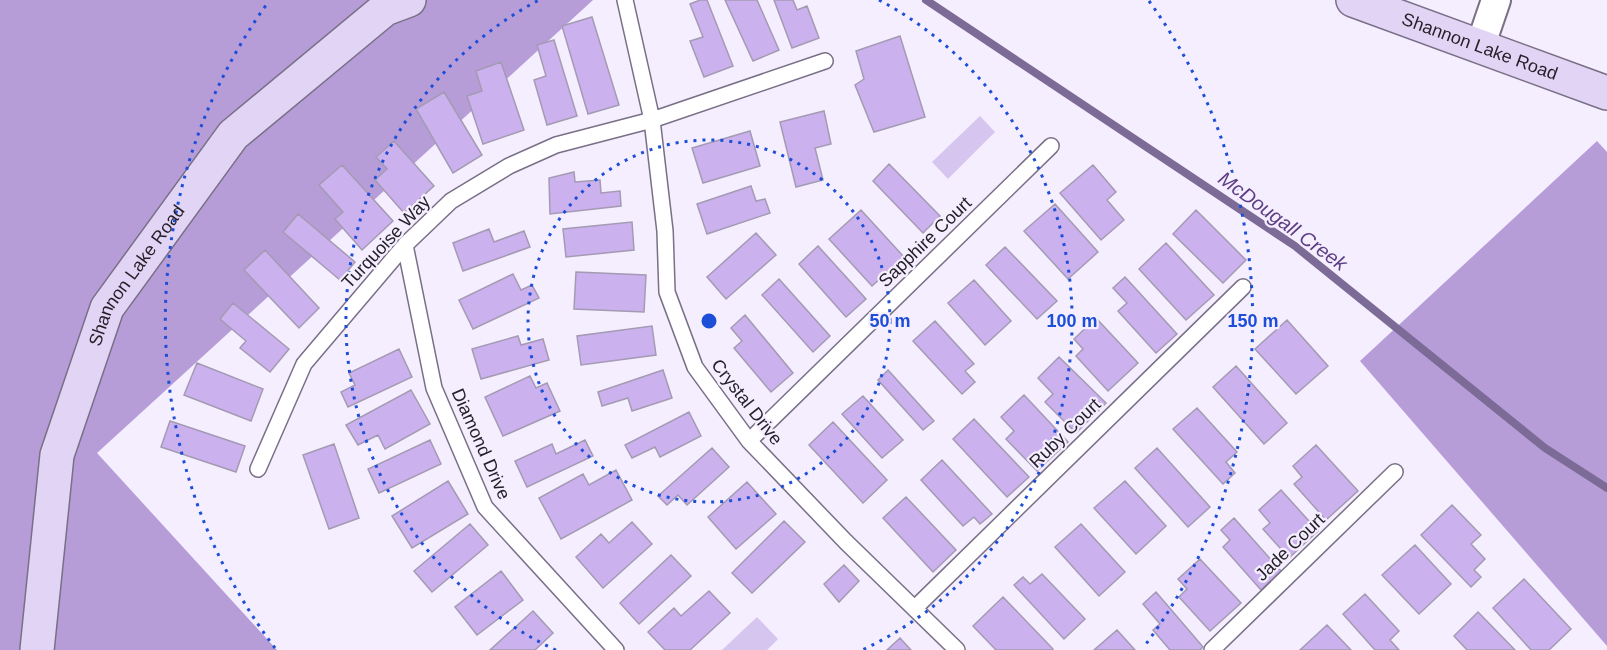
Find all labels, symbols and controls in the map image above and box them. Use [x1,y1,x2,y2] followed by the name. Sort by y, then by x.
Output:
[1399,9,1560,84] street label: Shannon Lake Road
[1214,167,1352,276] water label: McDougall Creek
[338,191,434,293] street label: Turquoise Way
[875,193,975,291] street label: Sapphire Court
[85,201,189,349] street label: Shannon Lake Road
[699,311,719,331] centre of rings
[869,311,911,331] text: 50 m
[1046,311,1098,331] text: 100 m
[1227,311,1279,331] text: 150 m
[707,355,787,449] street label: Crystal Drive
[448,386,514,502] street label: Diamond Drive
[1025,394,1105,472] street label: Ruby Court
[1251,509,1329,585] street label: Jade Court

